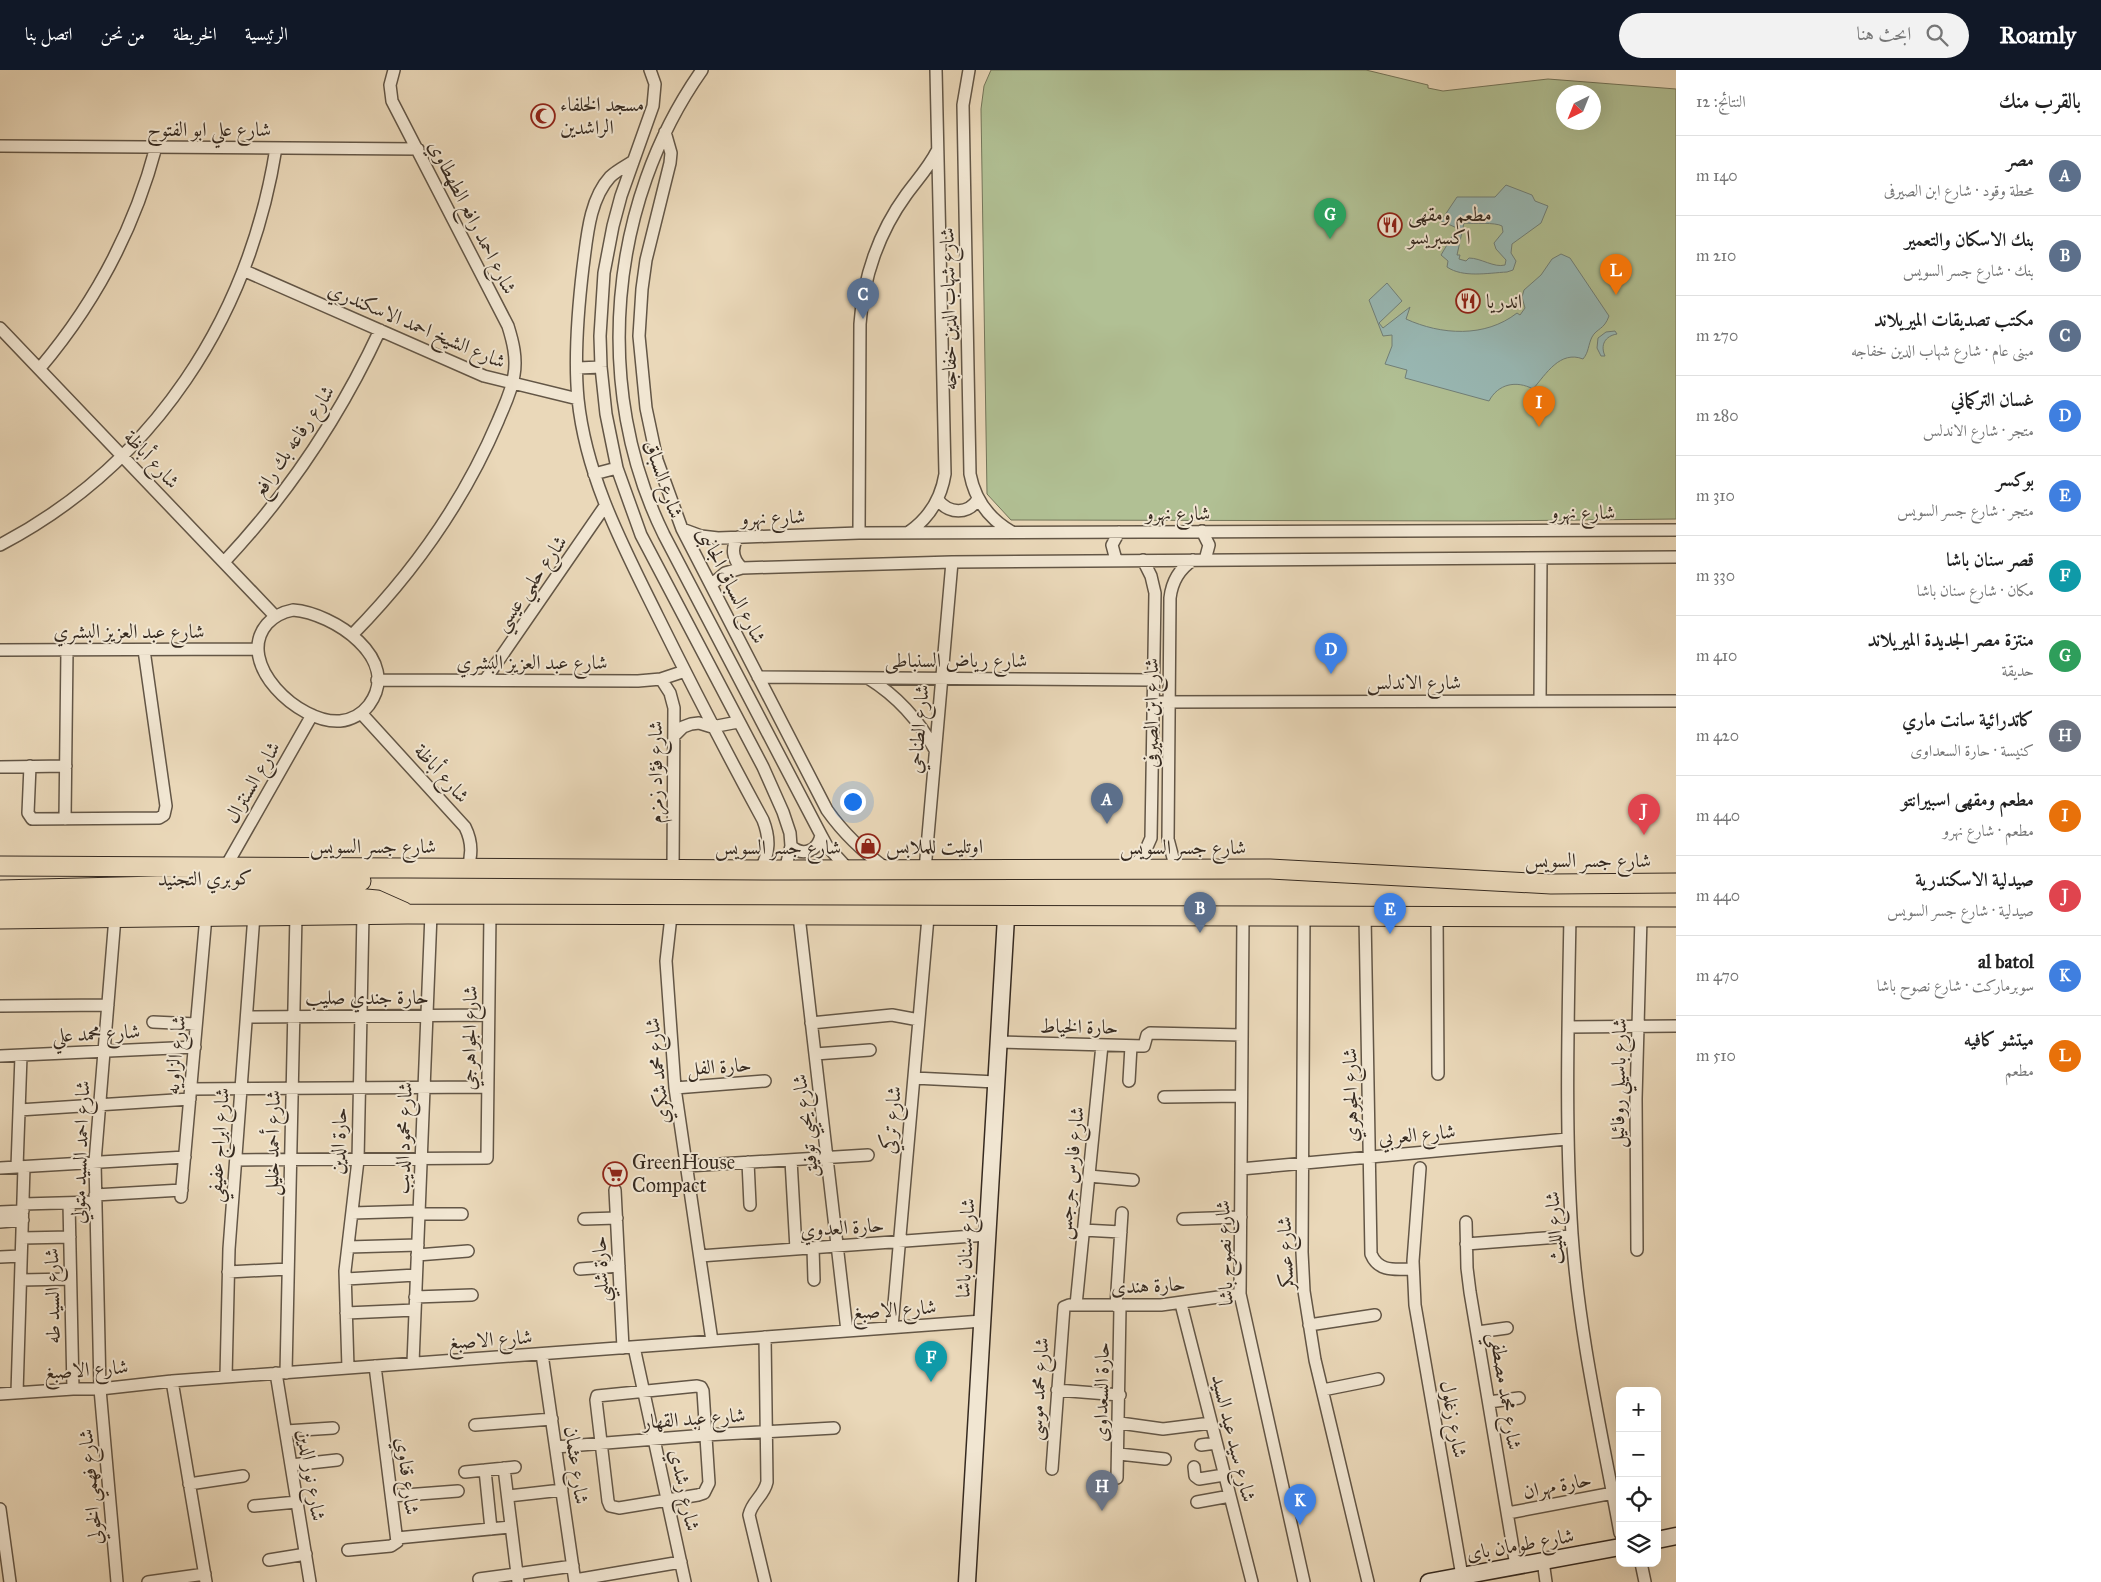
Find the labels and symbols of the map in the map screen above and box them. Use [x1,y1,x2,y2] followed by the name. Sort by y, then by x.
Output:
[1556,85,1601,130] north arrow
[560,92,644,139] place label: مسجد الخلفاء الراشدين
[530,103,556,129] mosque icon: مسجد الخلفاء الراشدين
[147,117,271,149] street label: شارع علي ابو الفتوح
[418,136,522,301] street label: شارع احمد رافع الطهطاوي
[1314,198,1346,239] pin: G
[1406,202,1492,250] place label: مطعم ومقهى اكسبريسو
[1377,212,1403,238] restaurant icon: مطعم ومقهى اكسبريسو
[935,227,967,391] street label: شارع شهاب الدين خفاجه
[1600,254,1632,295] pin: L
[322,277,509,379] street label: شارع الشيخ احمد الاسكندري
[847,278,879,319] pin: C
[1455,288,1481,314] restaurant icon: اندريا
[1486,289,1522,314] place label: اندريا
[247,380,344,505] street label: شارع رفاعه بك رافع
[1523,386,1555,427] pin: I
[115,423,186,497] street label: شارع أباظة
[634,437,689,523] street label: شارع السباق
[1549,500,1615,530] street label: شارع نهرو
[1144,501,1210,531] street label: شارع نهرو
[738,504,806,536] street label: شارع نهرو
[687,523,772,650] street label: شارع السباق الجانبى
[488,530,578,640] street label: شارع حلمي عيسي
[53,619,205,649] street label: شارع عبد العزيز البشري
[1315,633,1347,674] pin: D
[885,648,1027,678] street label: شارع رياض السنباطى
[456,650,608,680] street label: شارع عبد العزيز البشري
[1139,658,1169,768] street label: شارع ابن الصيرفى
[1367,670,1461,700] street label: شارع الاندلس
[902,684,940,775] street label: شارع الطناحي
[643,721,673,823] street label: شارع فؤاد زمزم
[219,737,290,830] street label: شارع السنترال
[405,737,476,811] street label: شارع أباظة
[1091,783,1123,824] pin: A
[840,789,866,815] your location
[1628,794,1660,835] pin: J
[855,833,881,859] shop icon: اوتليت للملابس
[310,834,436,864] street label: شارع جسر السويس
[886,834,983,860] place label: اوتليت للملابس
[715,835,841,865] street label: شارع جسر السويس
[1120,835,1246,865] street label: شارع جسر السويس
[1525,848,1651,878] street label: شارع جسر السويس
[157,865,253,895] street label: كوبري التجنيد
[1184,892,1216,933] pin: B
[1374,893,1406,934] pin: E
[305,985,429,1013] street label: حارة جندي صليب
[456,985,488,1091] street label: شارع الجواهرجي
[1039,1013,1119,1039] street label: حارة الخياط
[160,1014,196,1096] street label: شارع الزاويه
[639,1016,681,1126] street label: شارع محمد شكري
[1605,1018,1639,1148] street label: شارع باسيلي روفائيل
[51,1019,141,1055] street label: شارع محمد علي
[1337,1048,1369,1142] street label: شارع الجوهري
[686,1052,752,1083] street label: حارة الفل
[787,1072,830,1179] street label: شارع يحيي توفيق
[66,1080,100,1224] street label: شارع احمد السيد متولي
[389,1082,423,1195] street label: شارع محمود الديب
[876,1085,912,1155] street label: شارع تركي
[202,1087,242,1204] street label: شارع ابراج عفيفي
[257,1090,291,1196] street label: شارع أحمد خليل
[1051,1105,1095,1241] street label: شارع فارس جرجس
[324,1107,352,1175] street label: حارة الدين
[1377,1119,1457,1155] street label: شارع العربي
[632,1150,735,1197] place label: GreenHouse Compact
[602,1161,628,1187] supermarket icon: GreenHouse Compact
[1539,1190,1575,1265] street label: شارع الليث
[950,1197,986,1299] street label: شارع سنان باشا
[1210,1199,1244,1306] street label: شارع نصوح باشا
[799,1212,885,1246] street label: حارة العدوي
[1272,1216,1304,1292] street label: شارع عسكر
[586,1235,621,1303] street label: حارة شلبي
[39,1248,71,1344] street label: شارع السيد طه
[1110,1271,1186,1299] street label: حارة هندى
[851,1294,938,1330] street label: شارع الاصبغ
[447,1324,534,1360] street label: شارع الاصبغ
[1477,1331,1527,1453] street label: شارع محمد مصطفي
[1022,1337,1060,1442] street label: شارع محمد موسى
[915,1341,947,1382] pin: F
[1088,1342,1114,1442] street label: حارة السعداوى
[43,1354,130,1390] street label: شارع الاصبغ
[1201,1372,1261,1506] street label: شارع سيد عيد السيد
[1429,1378,1473,1461] street label: شارع زغلول
[640,1402,747,1440] street label: شارع عبد القهار
[554,1424,594,1506] street label: شارع عثمان
[73,1427,114,1546] street label: شارع فهمي الخولي
[287,1427,331,1524] street label: شارع نور الدين
[385,1436,425,1517] street label: شارع قناوي
[659,1447,705,1534] street label: شارع رشدي
[1521,1467,1594,1504] street label: حارة مهران
[1086,1470,1118,1511] pin: H
[1284,1484,1316,1525] pin: K
[1464,1523,1577,1571] street label: شارع طومان باى

